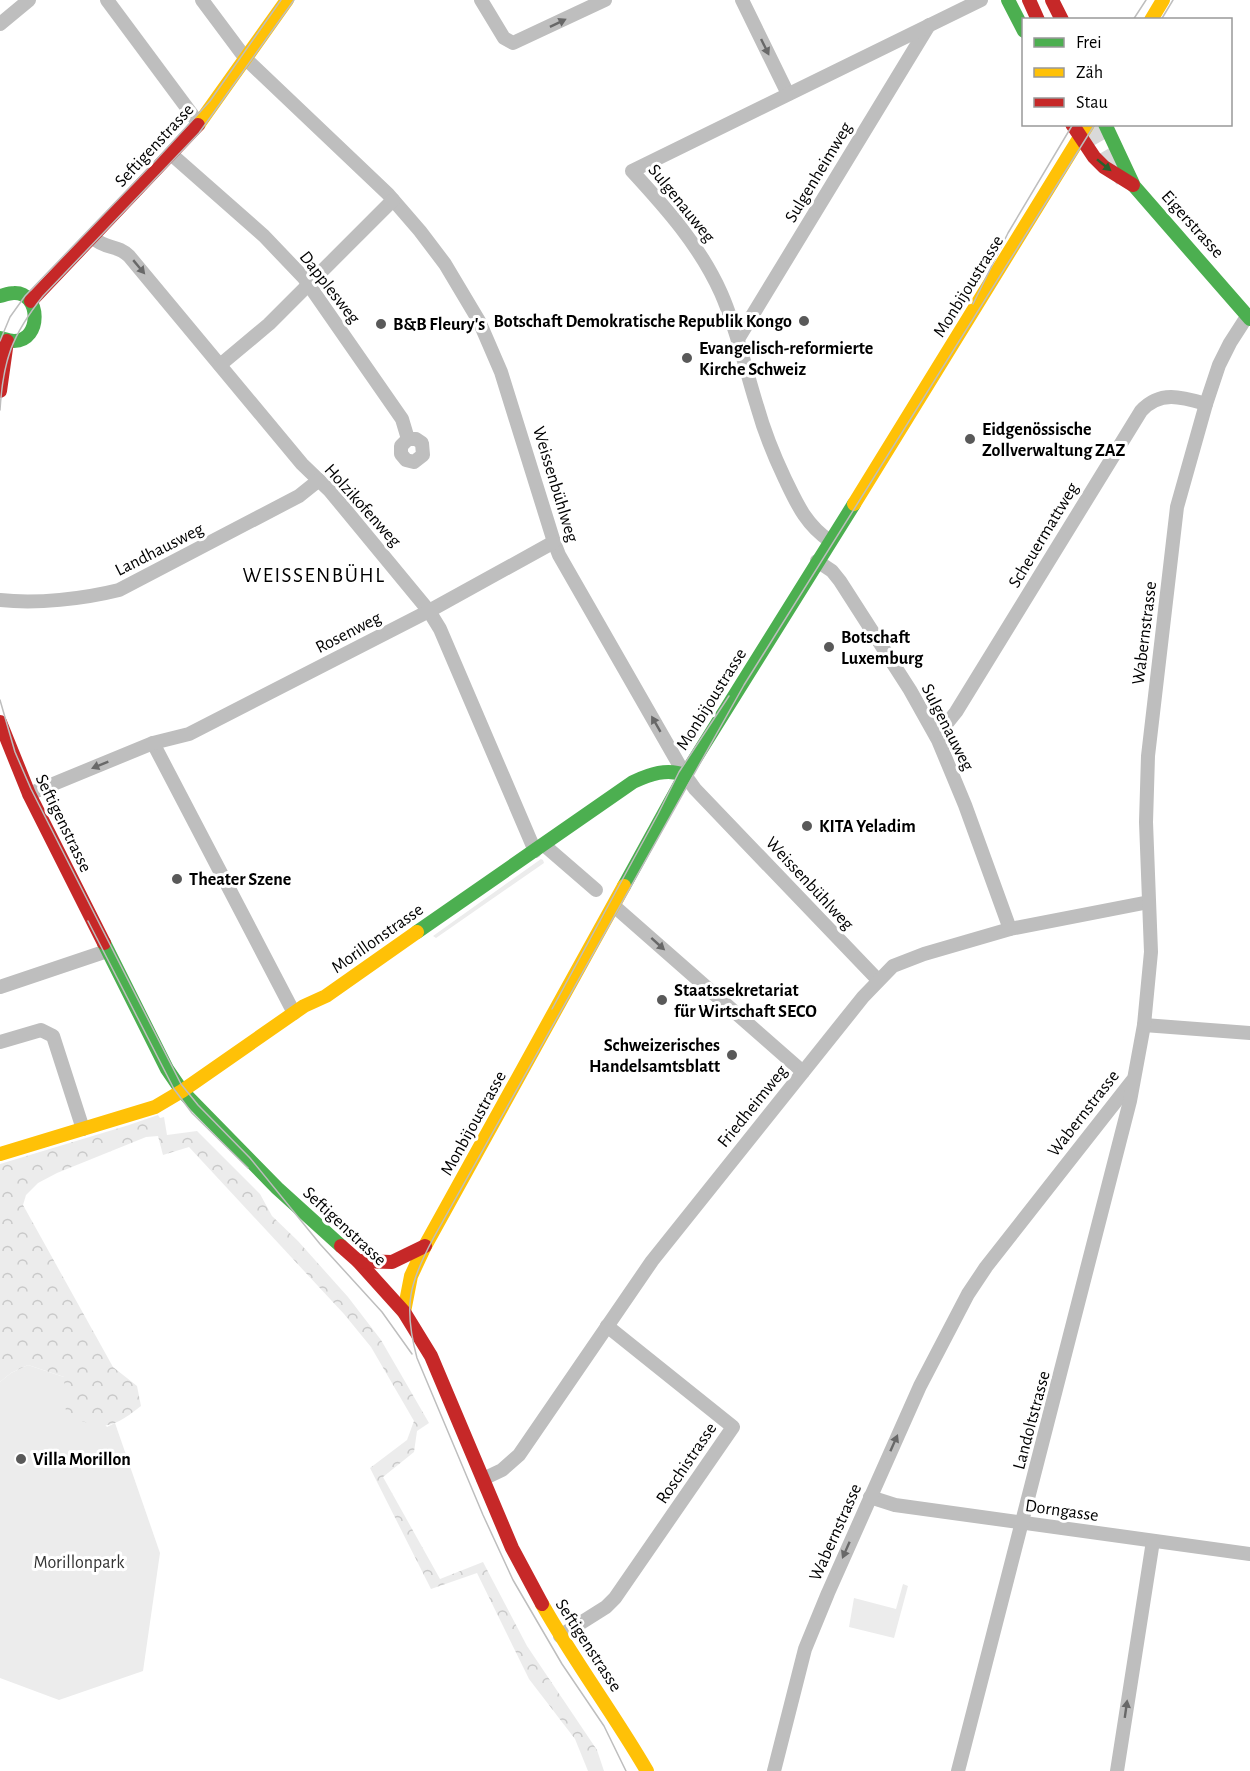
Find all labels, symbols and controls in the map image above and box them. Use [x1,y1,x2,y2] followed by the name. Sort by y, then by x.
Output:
[550,18,567,28] one-way arrow
[1022,18,1232,126] legend
[1076,34,1102,52] text: Frei
[760,38,769,55] one-way arrow
[1076,64,1103,82] text: Zäh
[1076,94,1108,112] text: Stau
[112,101,198,191] street label: Seftigenstrasse
[782,119,856,226] street label: Sulgenheimweg
[1096,159,1111,171] one-way arrow
[644,161,718,246] street label: Sulgenauweg
[1158,187,1227,262] street label: Eigerstrasse
[930,233,1007,341] street label: Monbijoustrasse
[296,248,363,327] street label: Dapplesweg
[132,259,145,275] one-way arrow
[494,313,792,331] place label: Botschaft Demokratische Republik Kongo
[797,314,811,328] marker: Botschaft Demokratische Republik Kongo
[393,316,485,334] place label: B&B Fleury's
[374,317,388,331] marker: B&B Fleury's
[699,340,873,379] place label: Evangelisch-reformierte Kirche Schweiz
[680,351,694,365] marker: Evangelisch-reformierte Kirche Schweiz
[982,421,1126,460] place label: Eidgenössische Zollverwaltung ZAZ
[529,424,581,544] street label: Weissenbühlweg
[963,432,977,446] marker: Eidgenössische Zollverwaltung ZAZ
[321,461,404,551] street label: Holzikofenweg
[1006,480,1082,591] street label: Scheuermattweg
[112,520,207,580] street label: Landhausweg
[243,564,385,586] district label: WEISSENBÜHL
[1130,580,1160,686] street label: Wabernstrasse
[313,609,384,657] street label: Rosenweg
[841,629,924,668] place label: Botschaft Luxemburg
[822,640,836,654] marker: Botschaft Luxemburg
[673,646,750,754] street label: Monbijoustrasse
[918,681,977,774] street label: Sulgenauweg
[650,716,661,732] one-way arrow
[90,760,108,770] one-way arrow
[32,772,95,875] street label: Seftigenstrasse
[819,818,916,836] place label: KITA Yeladim
[800,819,814,833] marker: KITA Yeladim
[762,834,857,934] street label: Weissenbühlweg
[189,871,291,889] place label: Theater Szene
[170,872,184,886] marker: Theater Szene
[328,901,427,977] street label: Morillonstrasse
[650,937,665,950] one-way arrow
[674,982,817,1021] place label: Staatssekretariat für Wirtschaft SECO
[655,993,669,1007] marker: Staatssekretariat für Wirtschaft SECO
[589,1037,720,1076] place label: Schweizerisches Handelsamtsblatt
[725,1048,739,1062] marker: Schweizerisches Handelsamtsblatt
[714,1062,791,1151] street label: Friedheimweg
[1045,1067,1123,1160] street label: Wabernstrasse
[438,1068,510,1179] street label: Monbijoustrasse
[299,1184,389,1270] street label: Seftigenstrasse
[1010,1369,1054,1471] street label: Landoltstrasse
[653,1420,720,1507] street label: Roschistrasse
[889,1434,899,1452] one-way arrow
[33,1451,131,1469] place label: Villa Morillon
[14,1452,28,1466] marker: Villa Morillon
[807,1481,865,1584] street label: Wabernstrasse
[1024,1497,1100,1525] street label: Dorngasse
[841,1541,850,1559] one-way arrow
[34,1554,125,1572] park label: Morillonpark
[552,1596,625,1695] street label: Seftigenstrasse
[1122,1700,1131,1719] one-way arrow

